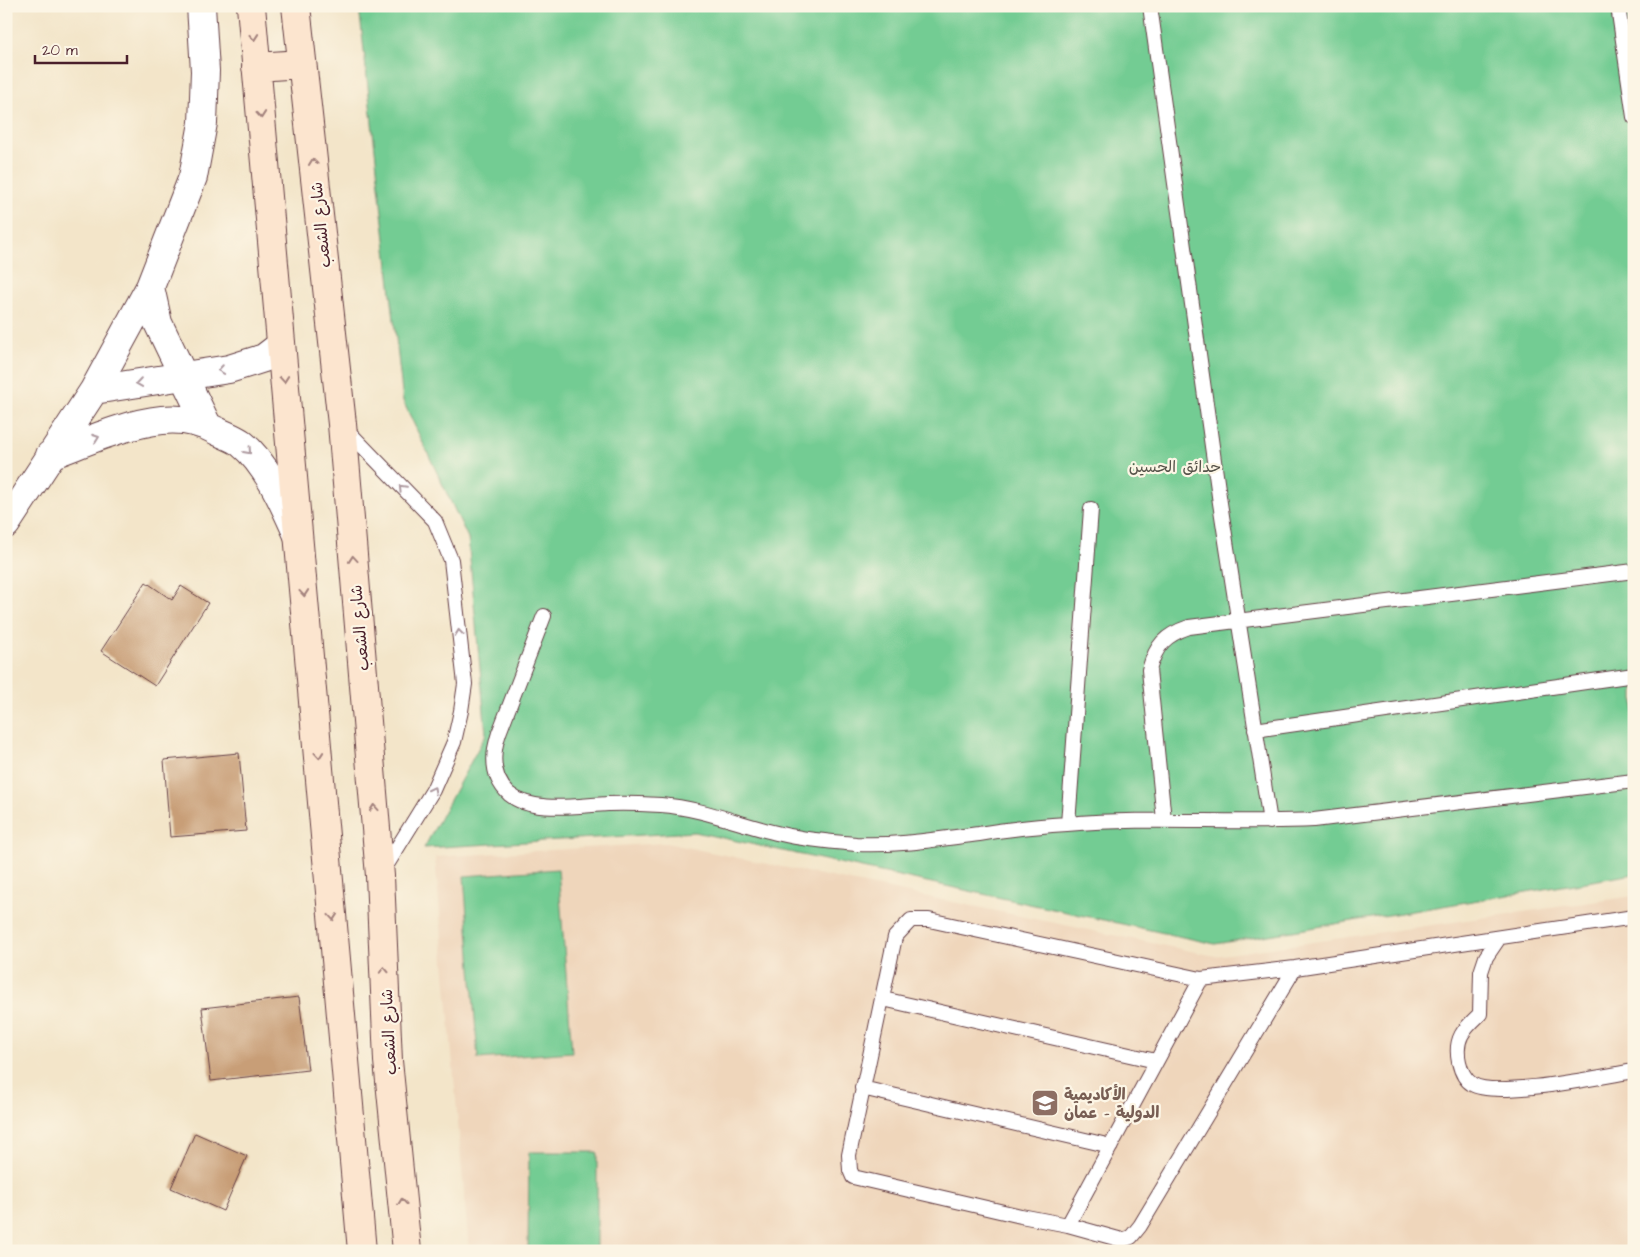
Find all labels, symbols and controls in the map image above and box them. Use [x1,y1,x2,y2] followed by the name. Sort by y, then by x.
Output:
[35,32,128,64] scale bar
[248,33,259,41] one-way arrow
[42,40,78,61] text: 20 m
[255,112,266,120] one-way arrow
[308,158,319,166] one-way arrow
[306,181,336,269] street label: شارع الشعب
[216,365,225,375] one-way arrow
[278,376,289,384] one-way arrow
[134,378,143,388] one-way arrow
[91,434,100,444] one-way arrow
[242,445,251,454] one-way arrow
[1129,456,1221,478] park label: حدائق الحسين
[399,484,408,493] one-way arrow
[348,555,359,563] one-way arrow
[345,584,375,672] street label: شارع الشعب
[298,590,309,598] one-way arrow
[454,629,465,637] one-way arrow
[313,752,324,760] one-way arrow
[427,786,437,795] one-way arrow
[369,804,380,812] one-way arrow
[327,913,338,921] one-way arrow
[379,966,390,974] one-way arrow
[376,988,402,1076] street label: شارع الشعب
[1064,1083,1159,1124] place label: الأكاديمية الدولية - عمان
[1030,1088,1060,1118] school or university icon: الأكاديمية الدولية - عمان
[397,1198,408,1206] one-way arrow

